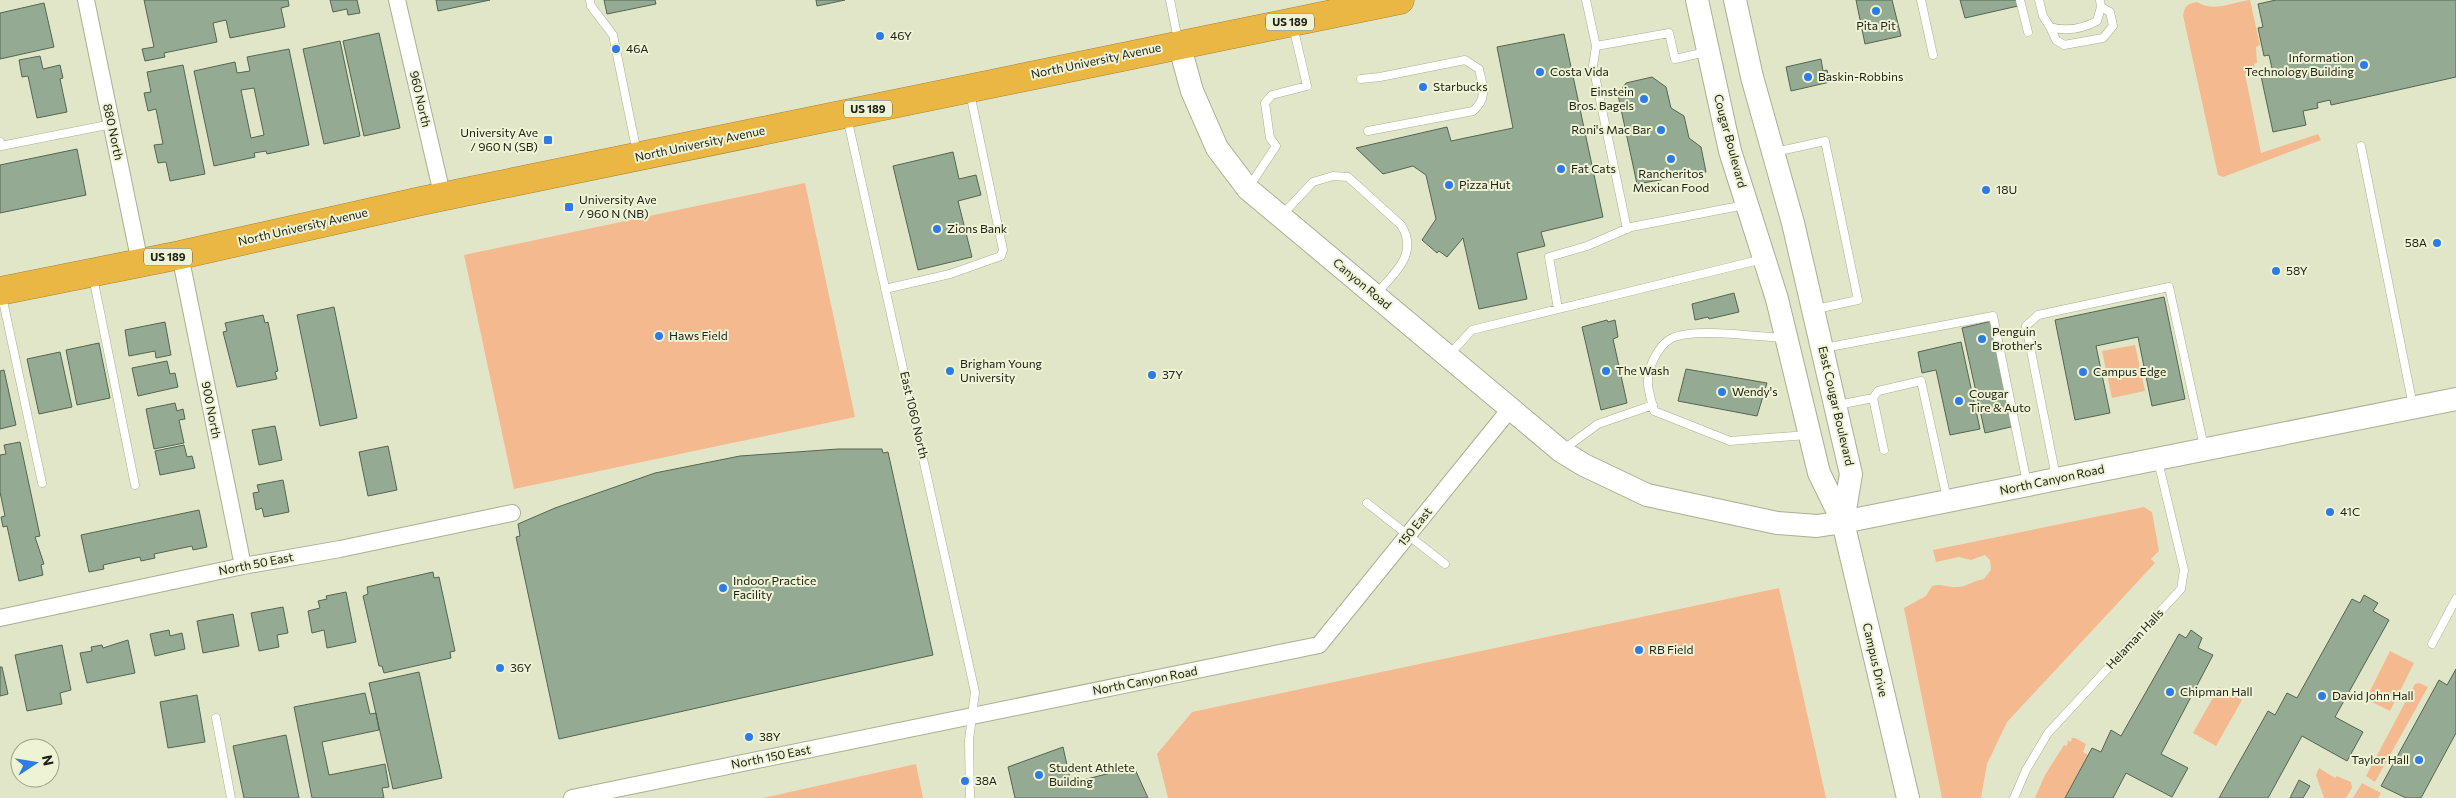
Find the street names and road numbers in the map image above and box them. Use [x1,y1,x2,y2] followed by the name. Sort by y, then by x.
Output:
[1266,14,1314,31] road number: US 189
[1029,39,1162,81] street label: North University Avenue
[408,69,434,128] street label: 960 North
[1712,92,1750,189] street label: Cougar Boulevard
[844,100,892,118] road number: US 189
[101,102,127,161] street label: 880 North
[633,122,766,164] street label: North University Avenue
[237,204,369,248] street label: North University Avenue
[144,248,192,266] road number: US 189
[1331,255,1395,312] street label: Canyon Road
[1816,344,1858,467] street label: East Cougar Boulevard
[898,370,932,460] street label: East 1060 North
[200,380,224,440] street label: 900 North
[1998,461,2105,497] street label: North Canyon Road
[1394,504,1434,549] street label: 150 East
[217,549,294,577] street label: North 50 East
[2103,605,2166,671] street label: Helaman Halls
[1861,621,1891,698] street label: Campus Drive
[1091,663,1199,697] street label: North Canyon Road
[730,741,812,771] street label: North 150 East

